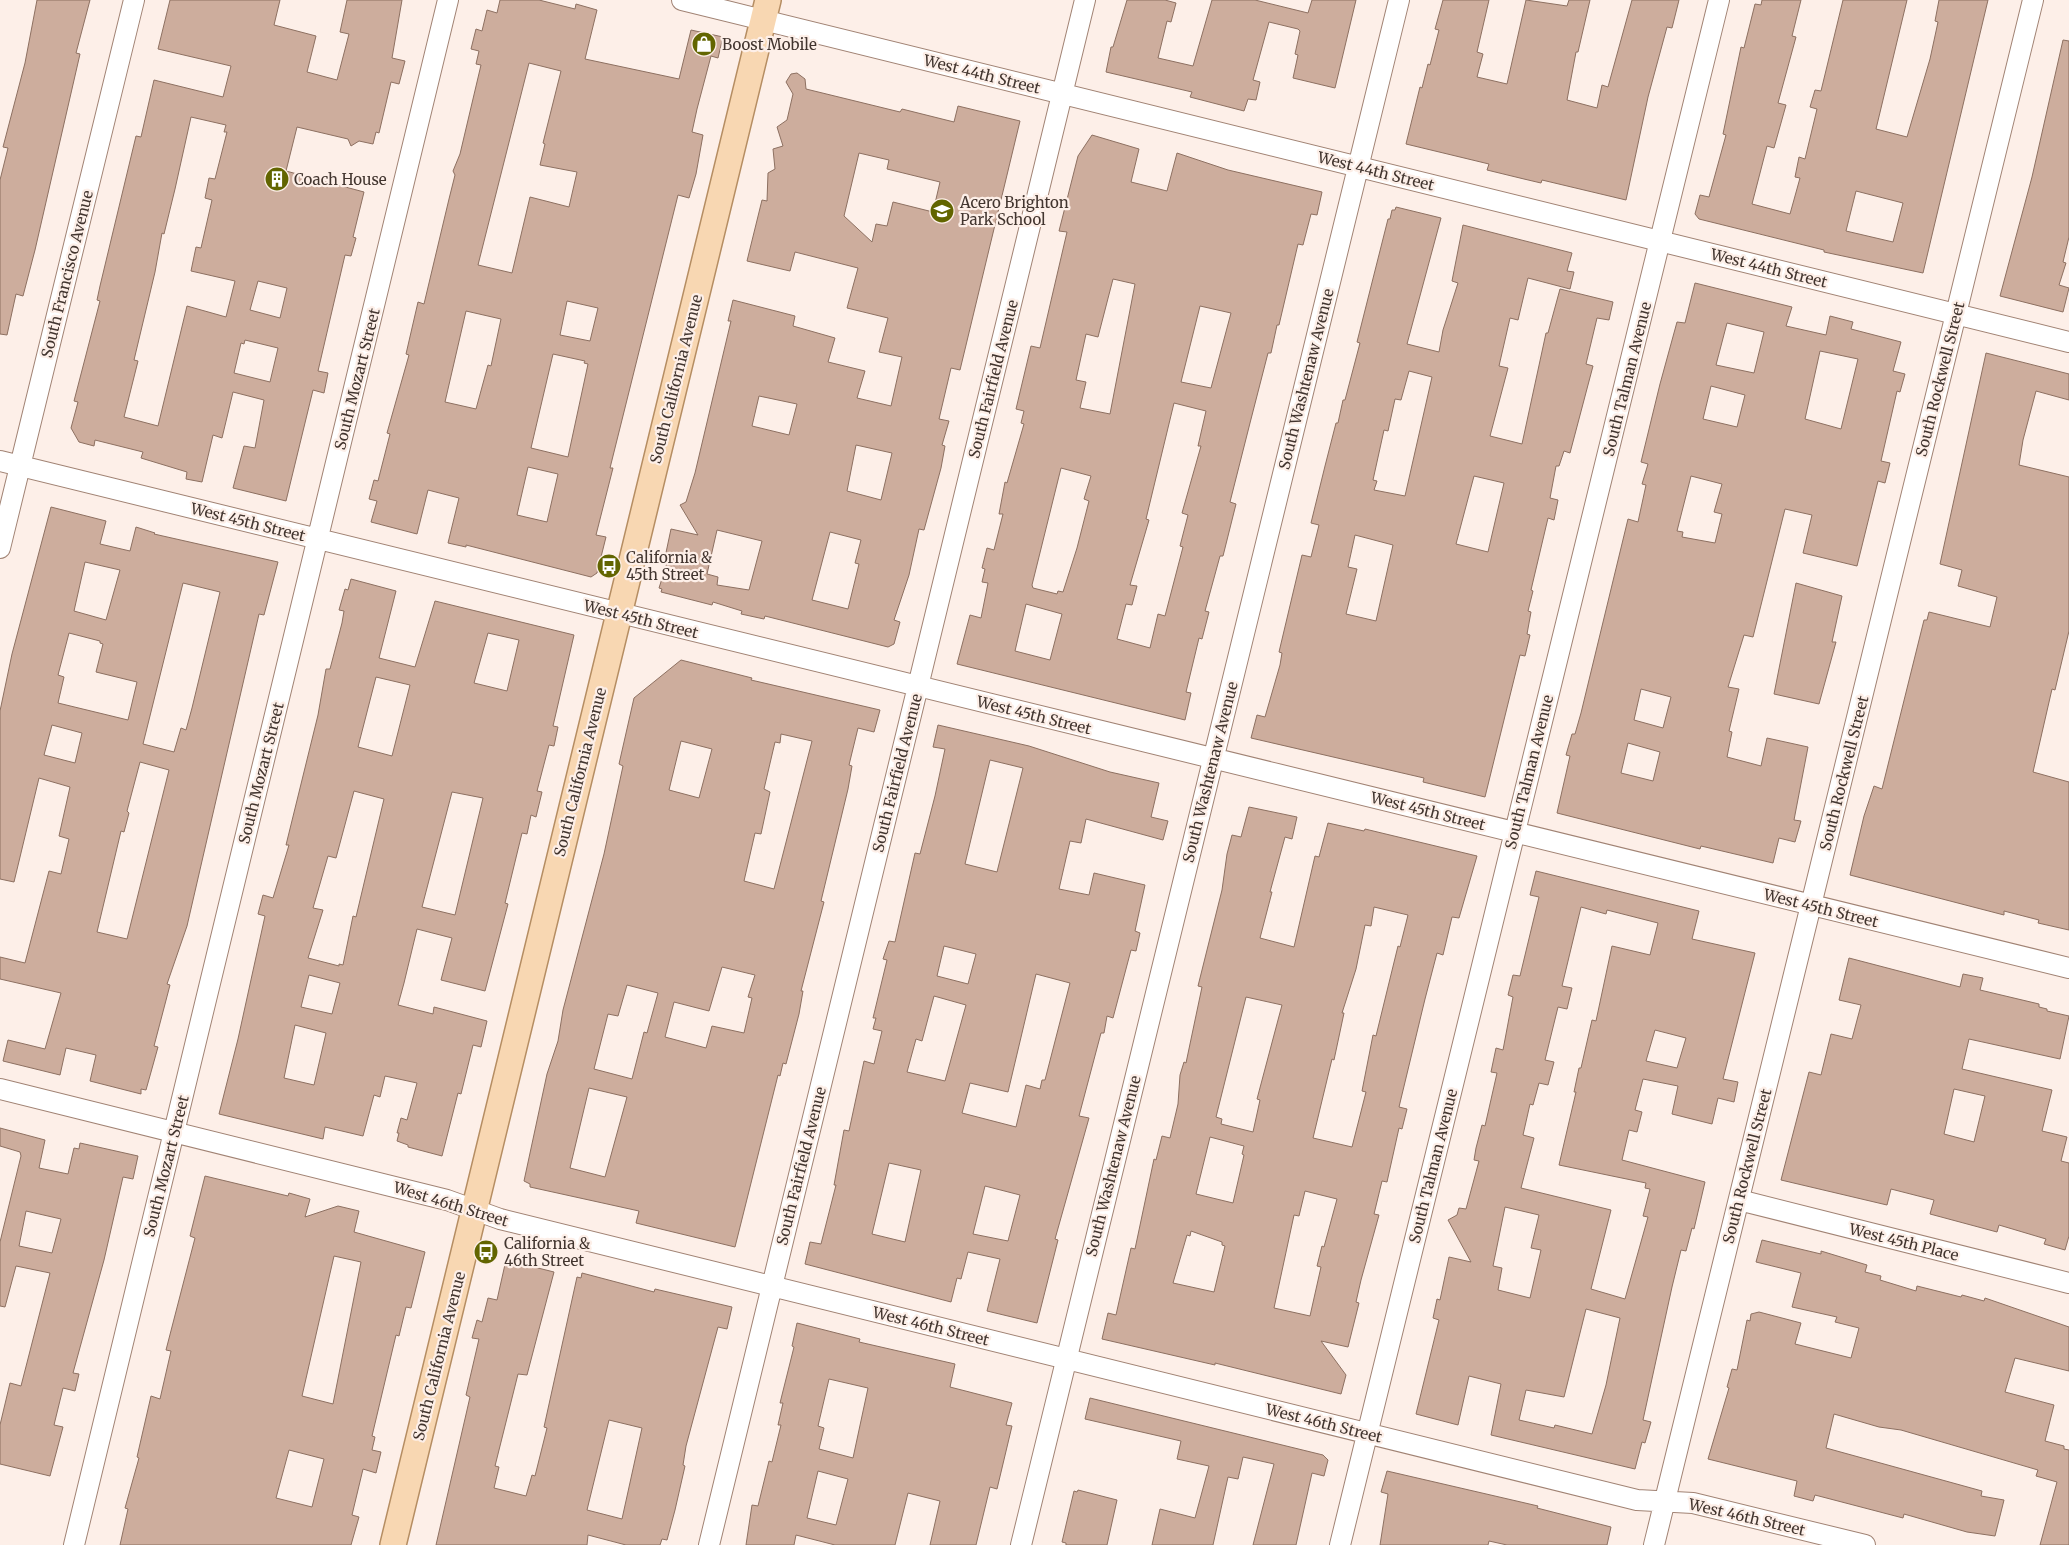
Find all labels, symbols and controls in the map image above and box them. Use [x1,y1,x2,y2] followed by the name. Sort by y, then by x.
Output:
[691,31,717,57] shop icon: Boost Mobile
[722,35,817,54] place label: Boost Mobile
[921,50,1042,98] street label: West 44th Street
[1315,147,1436,195] street label: West 44th Street
[264,166,290,192] building icon: Coach House
[294,170,387,189] place label: Coach House
[37,188,97,360] street label: South Francisco Avenue
[959,193,1069,229] place label: Acero Brighton Park School
[929,198,955,224] school or university icon: Acero Brighton Park School
[1708,244,1829,292] street label: West 44th Street
[1274,286,1338,471] street label: South Washtenaw Avenue
[646,292,706,466] street label: South California Avenue
[964,298,1022,460] street label: South Fairfield Avenue
[1912,299,1968,458] street label: South Rockwell Street
[1599,300,1655,458] street label: South Talman Avenue
[330,306,384,452] street label: South Mozart Street
[188,498,307,545] street label: West 45th Street
[626,548,713,584] place label: California & 45th Street
[596,553,622,579] bus stop icon: California & 45th Street
[581,595,700,642] street label: West 45th Street
[1178,679,1242,864] street label: South Washtenaw Avenue
[550,685,610,859] street label: South California Avenue
[974,691,1093,738] street label: West 45th Street
[868,692,926,854] street label: South Fairfield Avenue
[1501,693,1557,851] street label: South Talman Avenue
[1816,693,1872,852] street label: South Rockwell Street
[234,700,288,846] street label: South Mozart Street
[1368,787,1487,834] street label: West 45th Street
[1761,884,1880,931] street label: West 45th Street
[1081,1073,1145,1258] street label: South Washtenaw Avenue
[772,1085,830,1247] street label: South Fairfield Avenue
[1719,1086,1775,1245] street label: South Rockwell Street
[1405,1087,1461,1245] street label: South Talman Avenue
[139,1093,193,1239] street label: South Mozart Street
[390,1177,511,1231] street label: West 46th Street
[1846,1219,1961,1265] street label: West 45th Place
[504,1234,591,1270] place label: California & 46th Street
[473,1239,499,1265] bus stop icon: California & 46th Street
[409,1269,469,1443] street label: South California Avenue
[870,1302,991,1350] street label: West 46th Street
[1263,1399,1384,1447] street label: West 46th Street
[1686,1494,1807,1540] street label: West 46th Street

